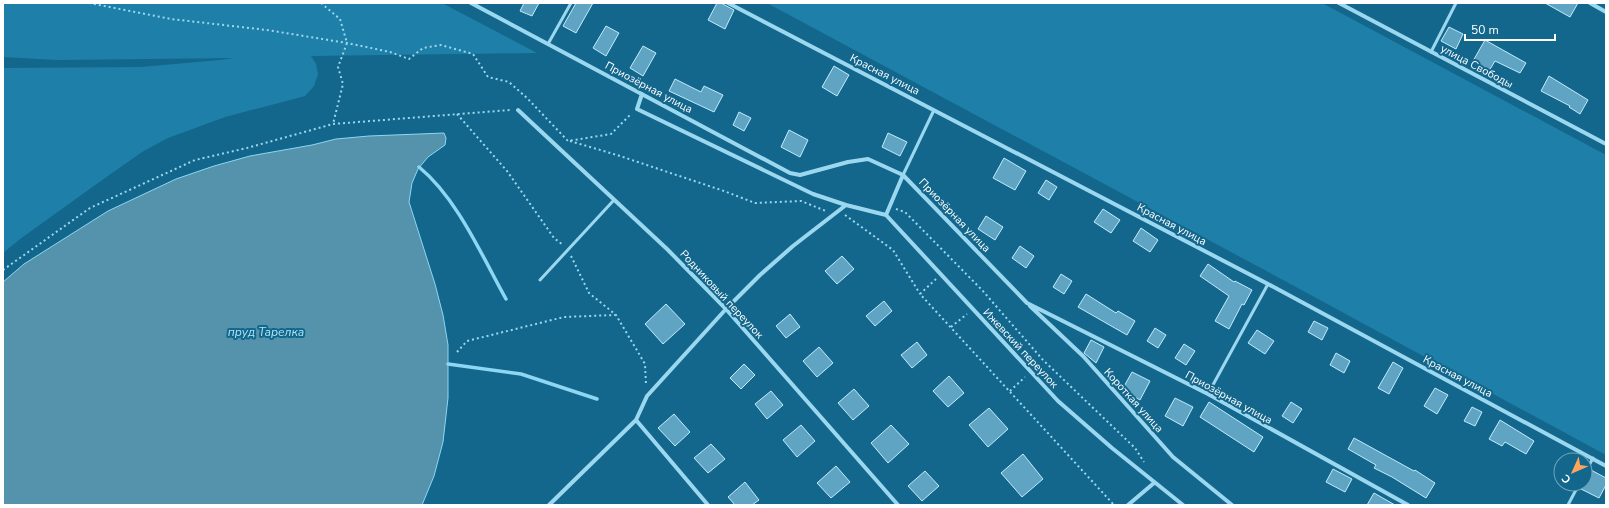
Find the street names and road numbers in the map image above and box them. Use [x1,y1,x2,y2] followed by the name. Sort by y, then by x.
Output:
[1438,41,1516,92] street label: улица Свободы
[847,50,922,99] street label: Красная улица
[602,58,695,117] street label: Приозёрная улица
[915,175,994,256] street label: Приозёрная улица
[1134,200,1209,249] street label: Красная улица
[676,247,767,342] street label: Родниковый переулок
[980,305,1062,392] street label: Ижевский переулок
[1420,352,1495,401] street label: Красная улица
[1101,365,1167,436] street label: Короткая улица
[1183,367,1275,428] street label: Приозёрная улица

